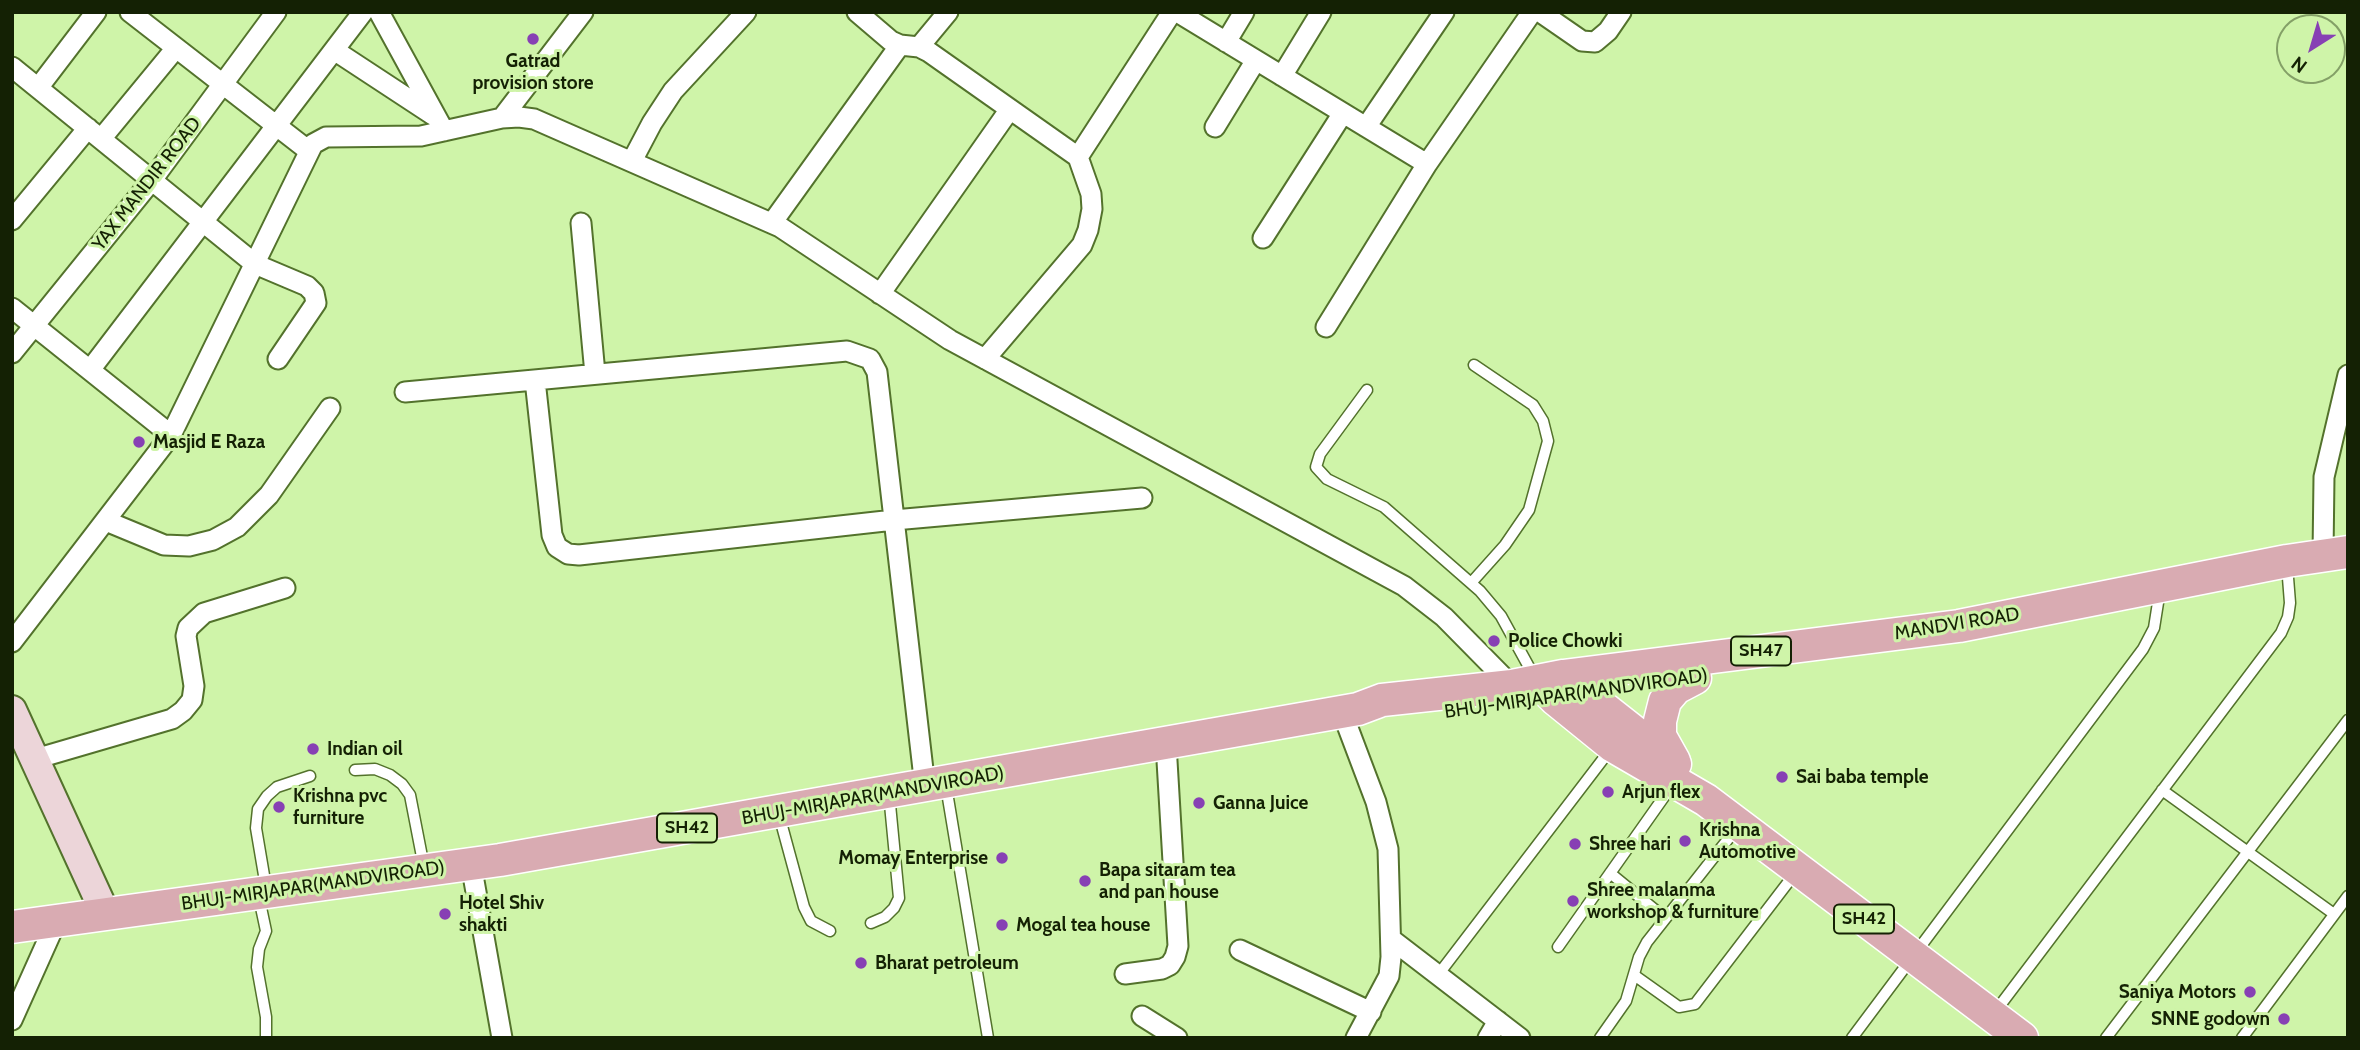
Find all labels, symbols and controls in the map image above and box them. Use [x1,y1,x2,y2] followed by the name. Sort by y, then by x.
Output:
[2276,14,2346,84] north arrow
[525,31,541,47] marker: Gatrad provision store
[472,50,594,94] place label: Gatrad provision store
[2287,51,2312,78] text: N
[88,113,206,255] street label: YAX MANDIR ROAD
[153,431,265,453] place label: Masjid E Raza
[131,434,147,450] marker: Masjid E Raza
[1893,603,2021,645] street label: MANDVI ROAD
[1508,630,1622,652] place label: Police Chowki
[1486,633,1502,649] marker: Police Chowki
[1731,636,1791,666] road number: SH47
[1443,664,1709,724] street label: BHUJ-MIRJAPAR(MANDVIROAD)
[327,738,403,760] place label: Indian oil
[305,741,321,757] marker: Indian oil
[740,762,1006,830] street label: BHUJ-MIRJAPAR(MANDVIROAD)
[1796,766,1929,788] place label: Sai baba temple
[1774,769,1790,785] marker: Sai baba temple
[1622,781,1700,803] place label: Arjun flex
[1600,784,1616,800] marker: Arjun flex
[293,785,387,829] place label: Krishna pvc furniture
[1213,792,1308,814] place label: Ganna Juice
[1191,795,1207,811] marker: Ganna Juice
[271,799,287,815] marker: Krishna pvc furniture
[657,814,717,842] road number: SH42
[1699,819,1796,863] place label: Krishna Automotive
[1589,833,1671,855] place label: Shree hari
[1677,833,1693,849] marker: Krishna Automotive
[1567,836,1583,852] marker: Shree hari
[838,847,988,869] place label: Momay Enterprise
[994,850,1010,866] marker: Momay Enterprise
[180,856,446,916] street label: BHUJ-MIRJAPAR(MANDVIROAD)
[1099,859,1236,903] place label: Bapa sitaram tea and pan house
[1077,873,1093,889] marker: Bapa sitaram tea and pan house
[1587,879,1759,923] place label: Shree malanma workshop & furniture
[459,892,544,936] place label: Hotel Shiv shakti
[1565,893,1581,909] marker: Shree malanma workshop & furniture
[1834,904,1894,934] road number: SH42
[437,906,453,922] marker: Hotel Shiv shakti
[1016,914,1150,936] place label: Mogal tea house
[994,917,1010,933] marker: Mogal tea house
[875,952,1019,974] place label: Bharat petroleum
[853,955,869,971] marker: Bharat petroleum
[2119,981,2236,1003] place label: Saniya Motors
[2242,984,2258,1000] marker: Saniya Motors
[2151,1008,2270,1030] place label: SNNE godown
[2276,1011,2292,1027] marker: SNNE godown

